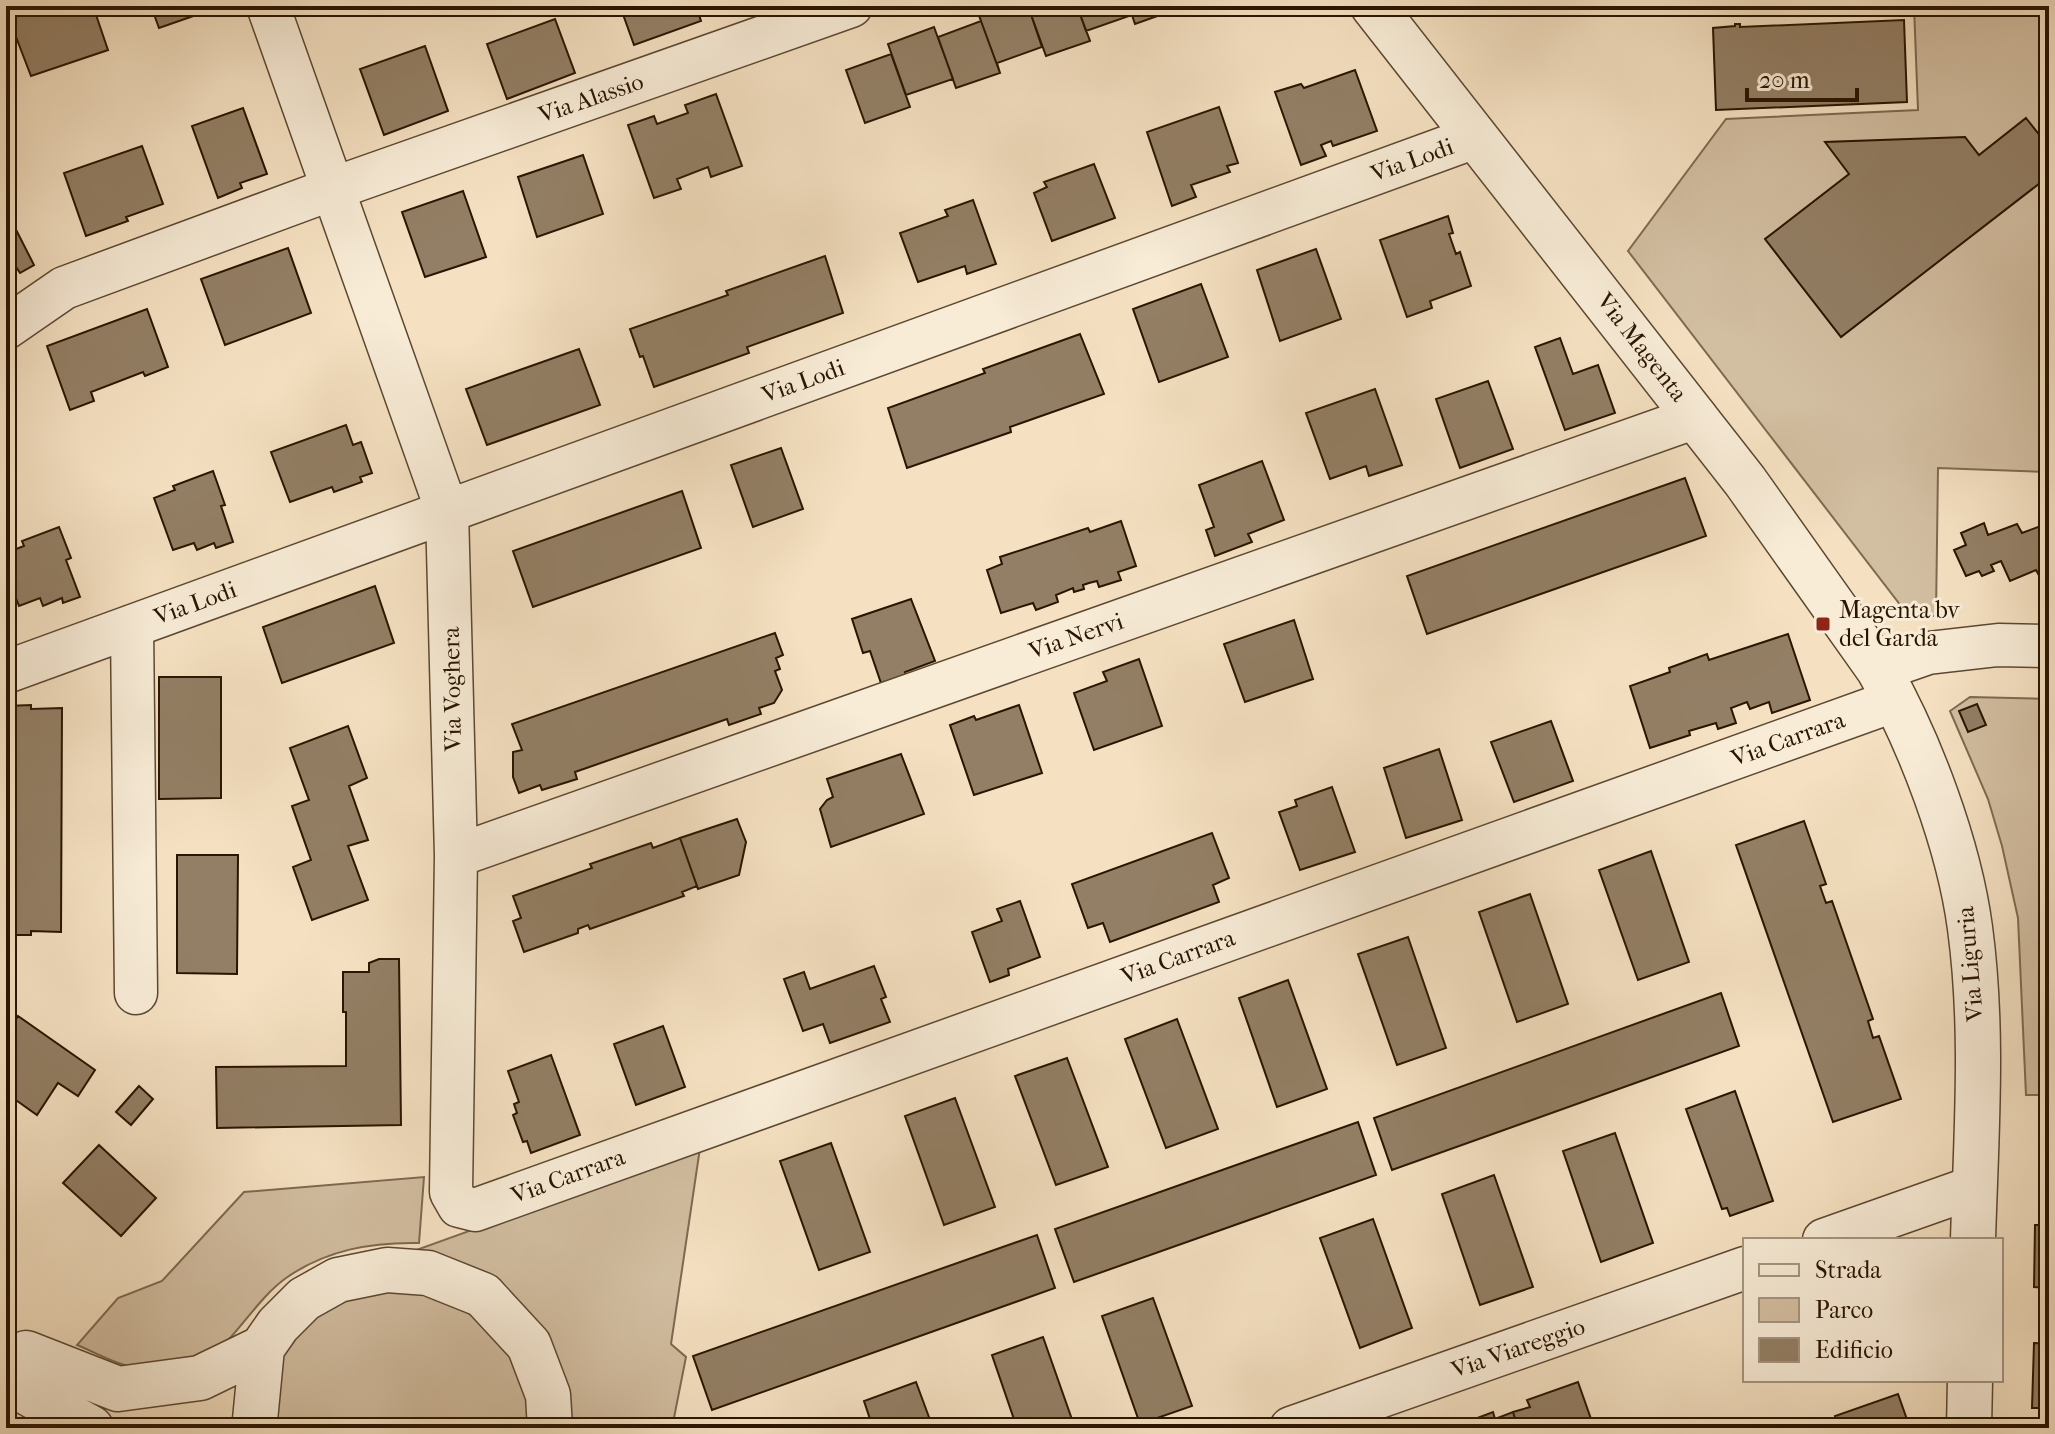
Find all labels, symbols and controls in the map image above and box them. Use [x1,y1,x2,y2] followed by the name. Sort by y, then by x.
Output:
[1747,52,1857,102] scale bar
[1759,66,1810,94] text: 20 m
[534,67,647,129] street label: Via Alassio
[1366,132,1457,188] street label: Via Lodi
[1590,286,1694,408] street label: Via Magenta
[757,353,848,409] street label: Via Lodi
[149,575,240,631] street label: Via Lodi
[1839,596,1960,652] place label: Magenta bv del Garda
[1024,607,1127,665] street label: Via Nervi
[1814,615,1832,633] marker: Magenta bv del Garda
[437,626,467,753] street label: Via Voghera
[1726,705,1850,773] street label: Via Carrara
[1951,904,1989,1024] street label: Via Liguria
[1116,923,1240,991] street label: Via Carrara
[506,1142,630,1210] street label: Via Carrara
[1743,1238,2003,1382] legend
[1815,1256,1882,1284] text: Strada
[1815,1296,1873,1324] text: Parco
[1447,1312,1588,1384] street label: Via Viareggio
[1815,1336,1893,1364] text: Edificio

